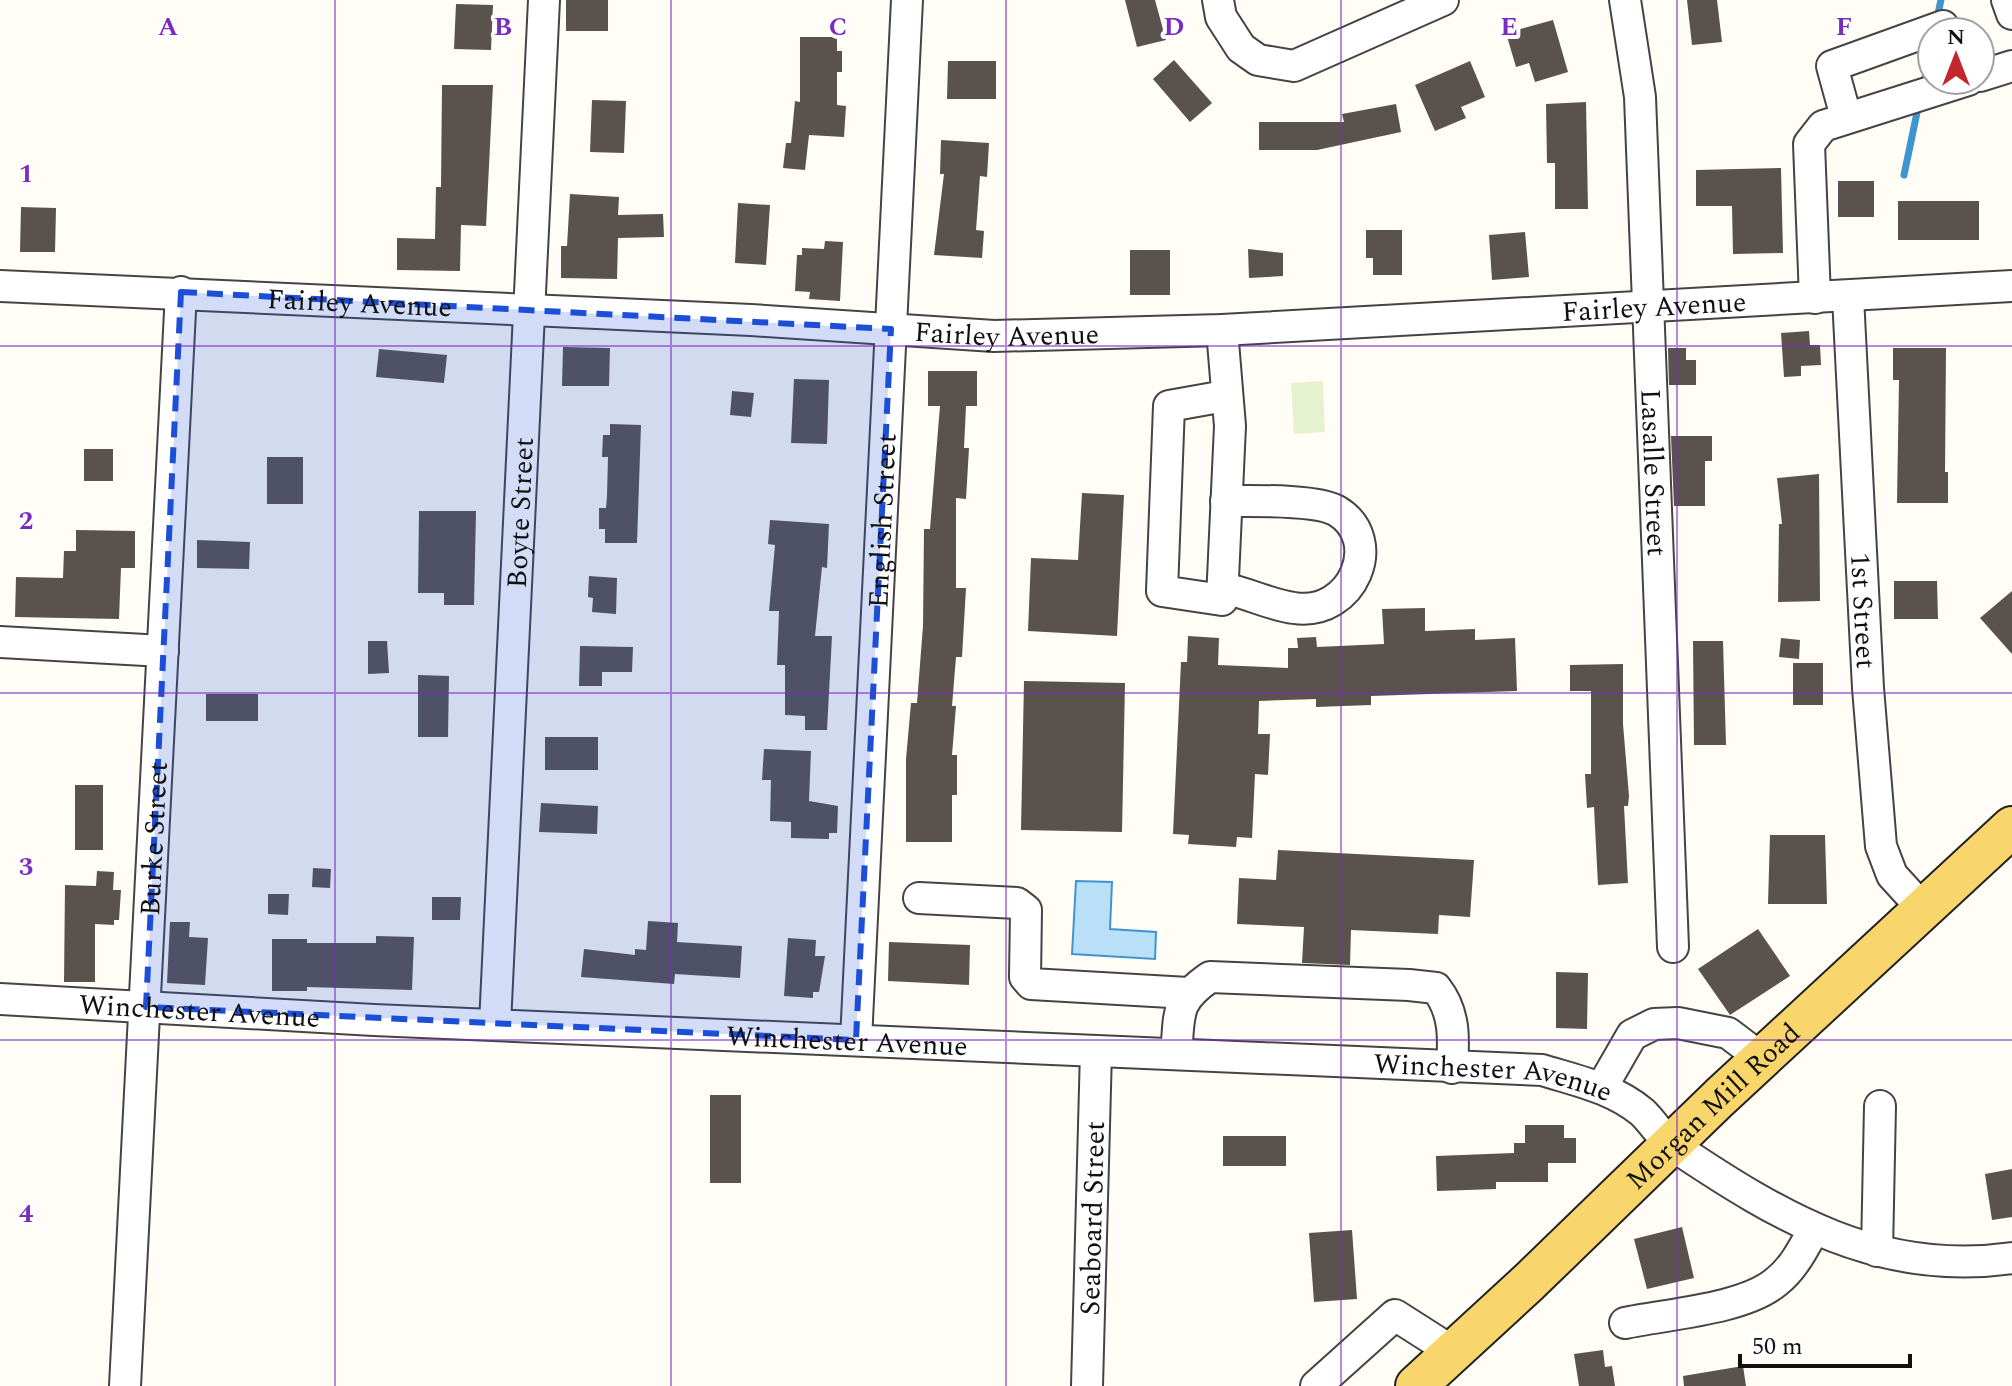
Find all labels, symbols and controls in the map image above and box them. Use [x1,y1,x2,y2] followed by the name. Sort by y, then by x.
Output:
[158,7,178,47] text: A
[494,7,512,47] text: B
[829,7,847,47] text: C
[1164,7,1184,47] text: D
[1500,7,1518,47] text: E
[1836,7,1852,47] text: F
[1916,16,1996,96] north arrow
[1947,21,1965,54] text: N
[19,154,33,194] text: 1
[266,278,453,329] street label: Fairley Avenue
[1560,281,1748,334] street label: Fairley Avenue
[913,311,1100,359] street label: Fairley Avenue
[1628,388,1678,557] street label: Lasalle Street
[857,432,909,609] street label: English Street
[496,436,546,589] street label: Boyte Street
[19,501,33,541] text: 2
[1838,551,1887,670] street label: 1st Street
[129,760,180,917] street label: Burke Street
[19,847,33,887] text: 3
[78,983,321,1040] street label: Winchester Avenue
[1616,1013,1811,1201] street label: Morgan Mill Road
[725,1015,968,1068] street label: Winchester Avenue
[1373,1043,1619,1114] street label: Winchester Avenue
[1069,1120,1117,1316] street label: Seaboard Street
[19,1194,34,1234] text: 4
[1740,1318,1910,1368] scale bar
[1752,1329,1803,1365] text: 50 m

